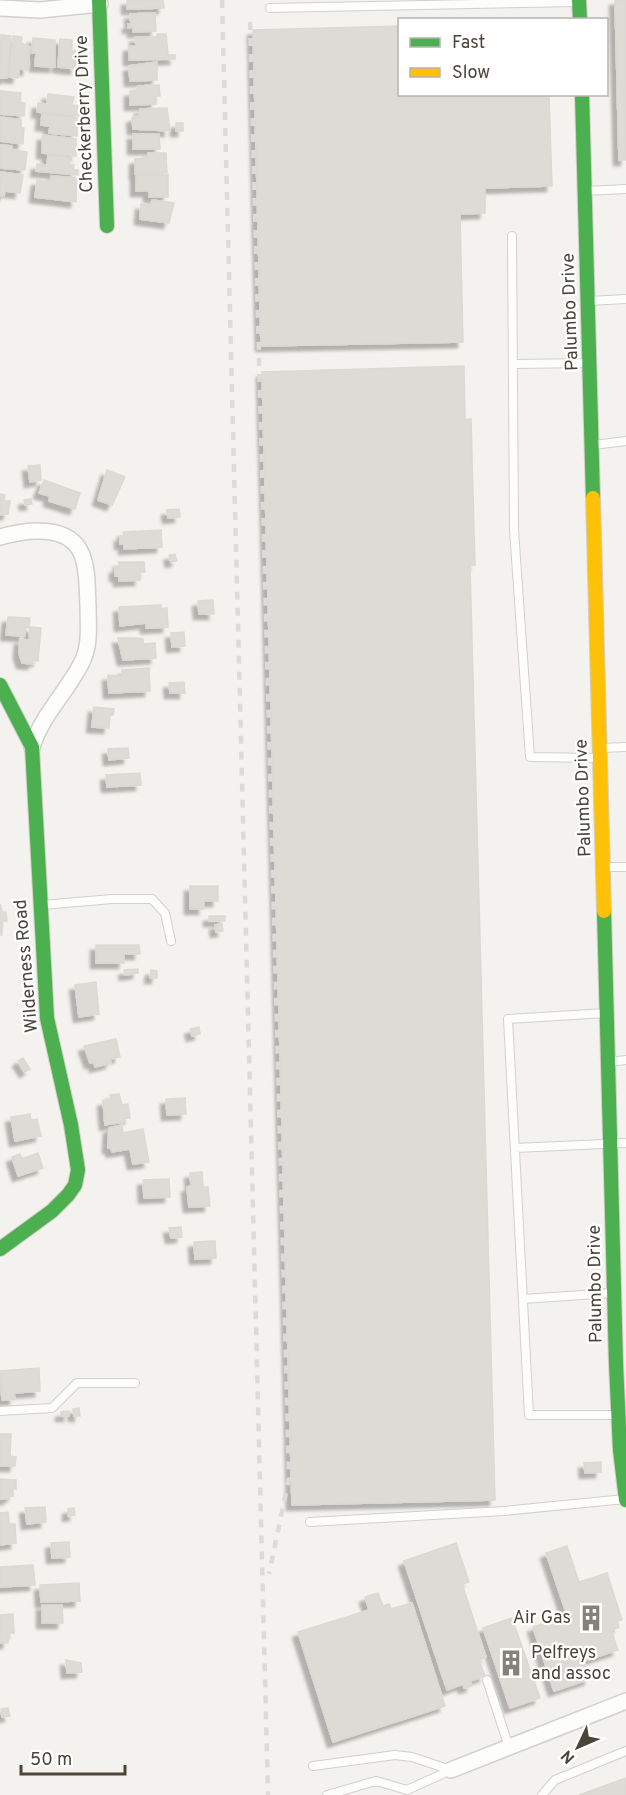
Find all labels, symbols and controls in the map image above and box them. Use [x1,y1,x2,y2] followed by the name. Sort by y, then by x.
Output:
[398,18,608,96] legend
[452,32,485,55] text: Fast
[71,35,99,193] street label: Checkerberry Drive
[452,62,490,85] text: Slow
[557,253,585,371] street label: Palumbo Drive
[570,739,598,857] street label: Palumbo Drive
[10,898,44,1034] street label: Wilderness Road
[583,1225,609,1343] street label: Palumbo Drive
[576,1603,606,1633] building icon: Air Gas
[513,1607,571,1630] place label: Air Gas
[531,1642,611,1686] place label: Pelfreys and assoc
[496,1648,526,1678] building icon: Pelfreys and assoc
[548,1717,608,1777] north arrow
[21,1738,124,1776] scale bar
[557,1745,580,1767] text: N
[30,1749,72,1772] text: 50 m

